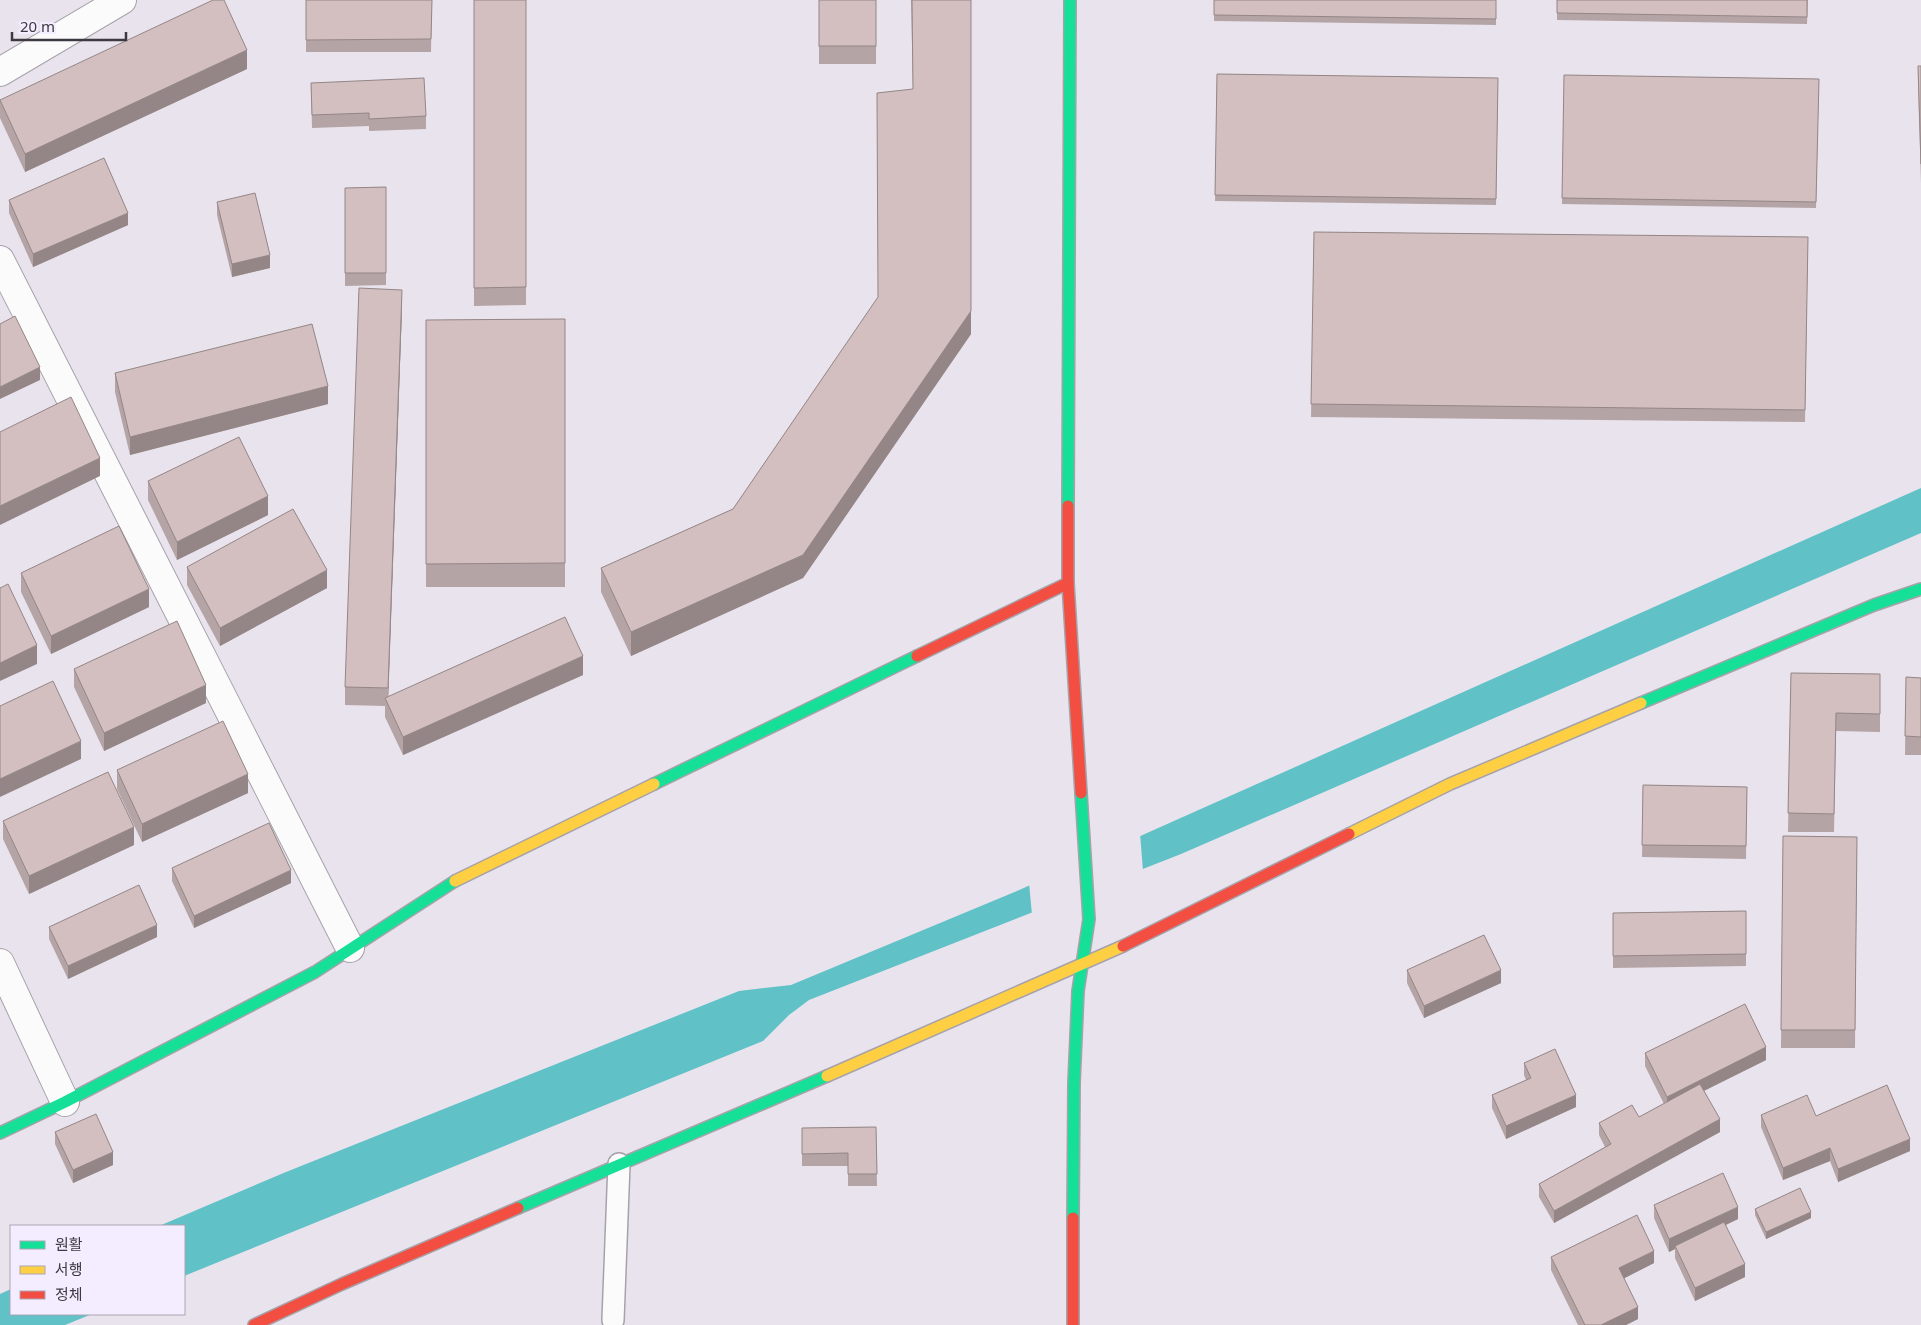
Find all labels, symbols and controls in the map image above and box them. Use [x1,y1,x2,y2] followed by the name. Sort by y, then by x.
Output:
[12,10,126,42] scale bar
[20,16,55,36] text: 20 m
[10,1225,185,1315] legend
[55,1234,83,1254] text: 원활
[55,1259,83,1279] text: 서행
[55,1284,83,1304] text: 정체

